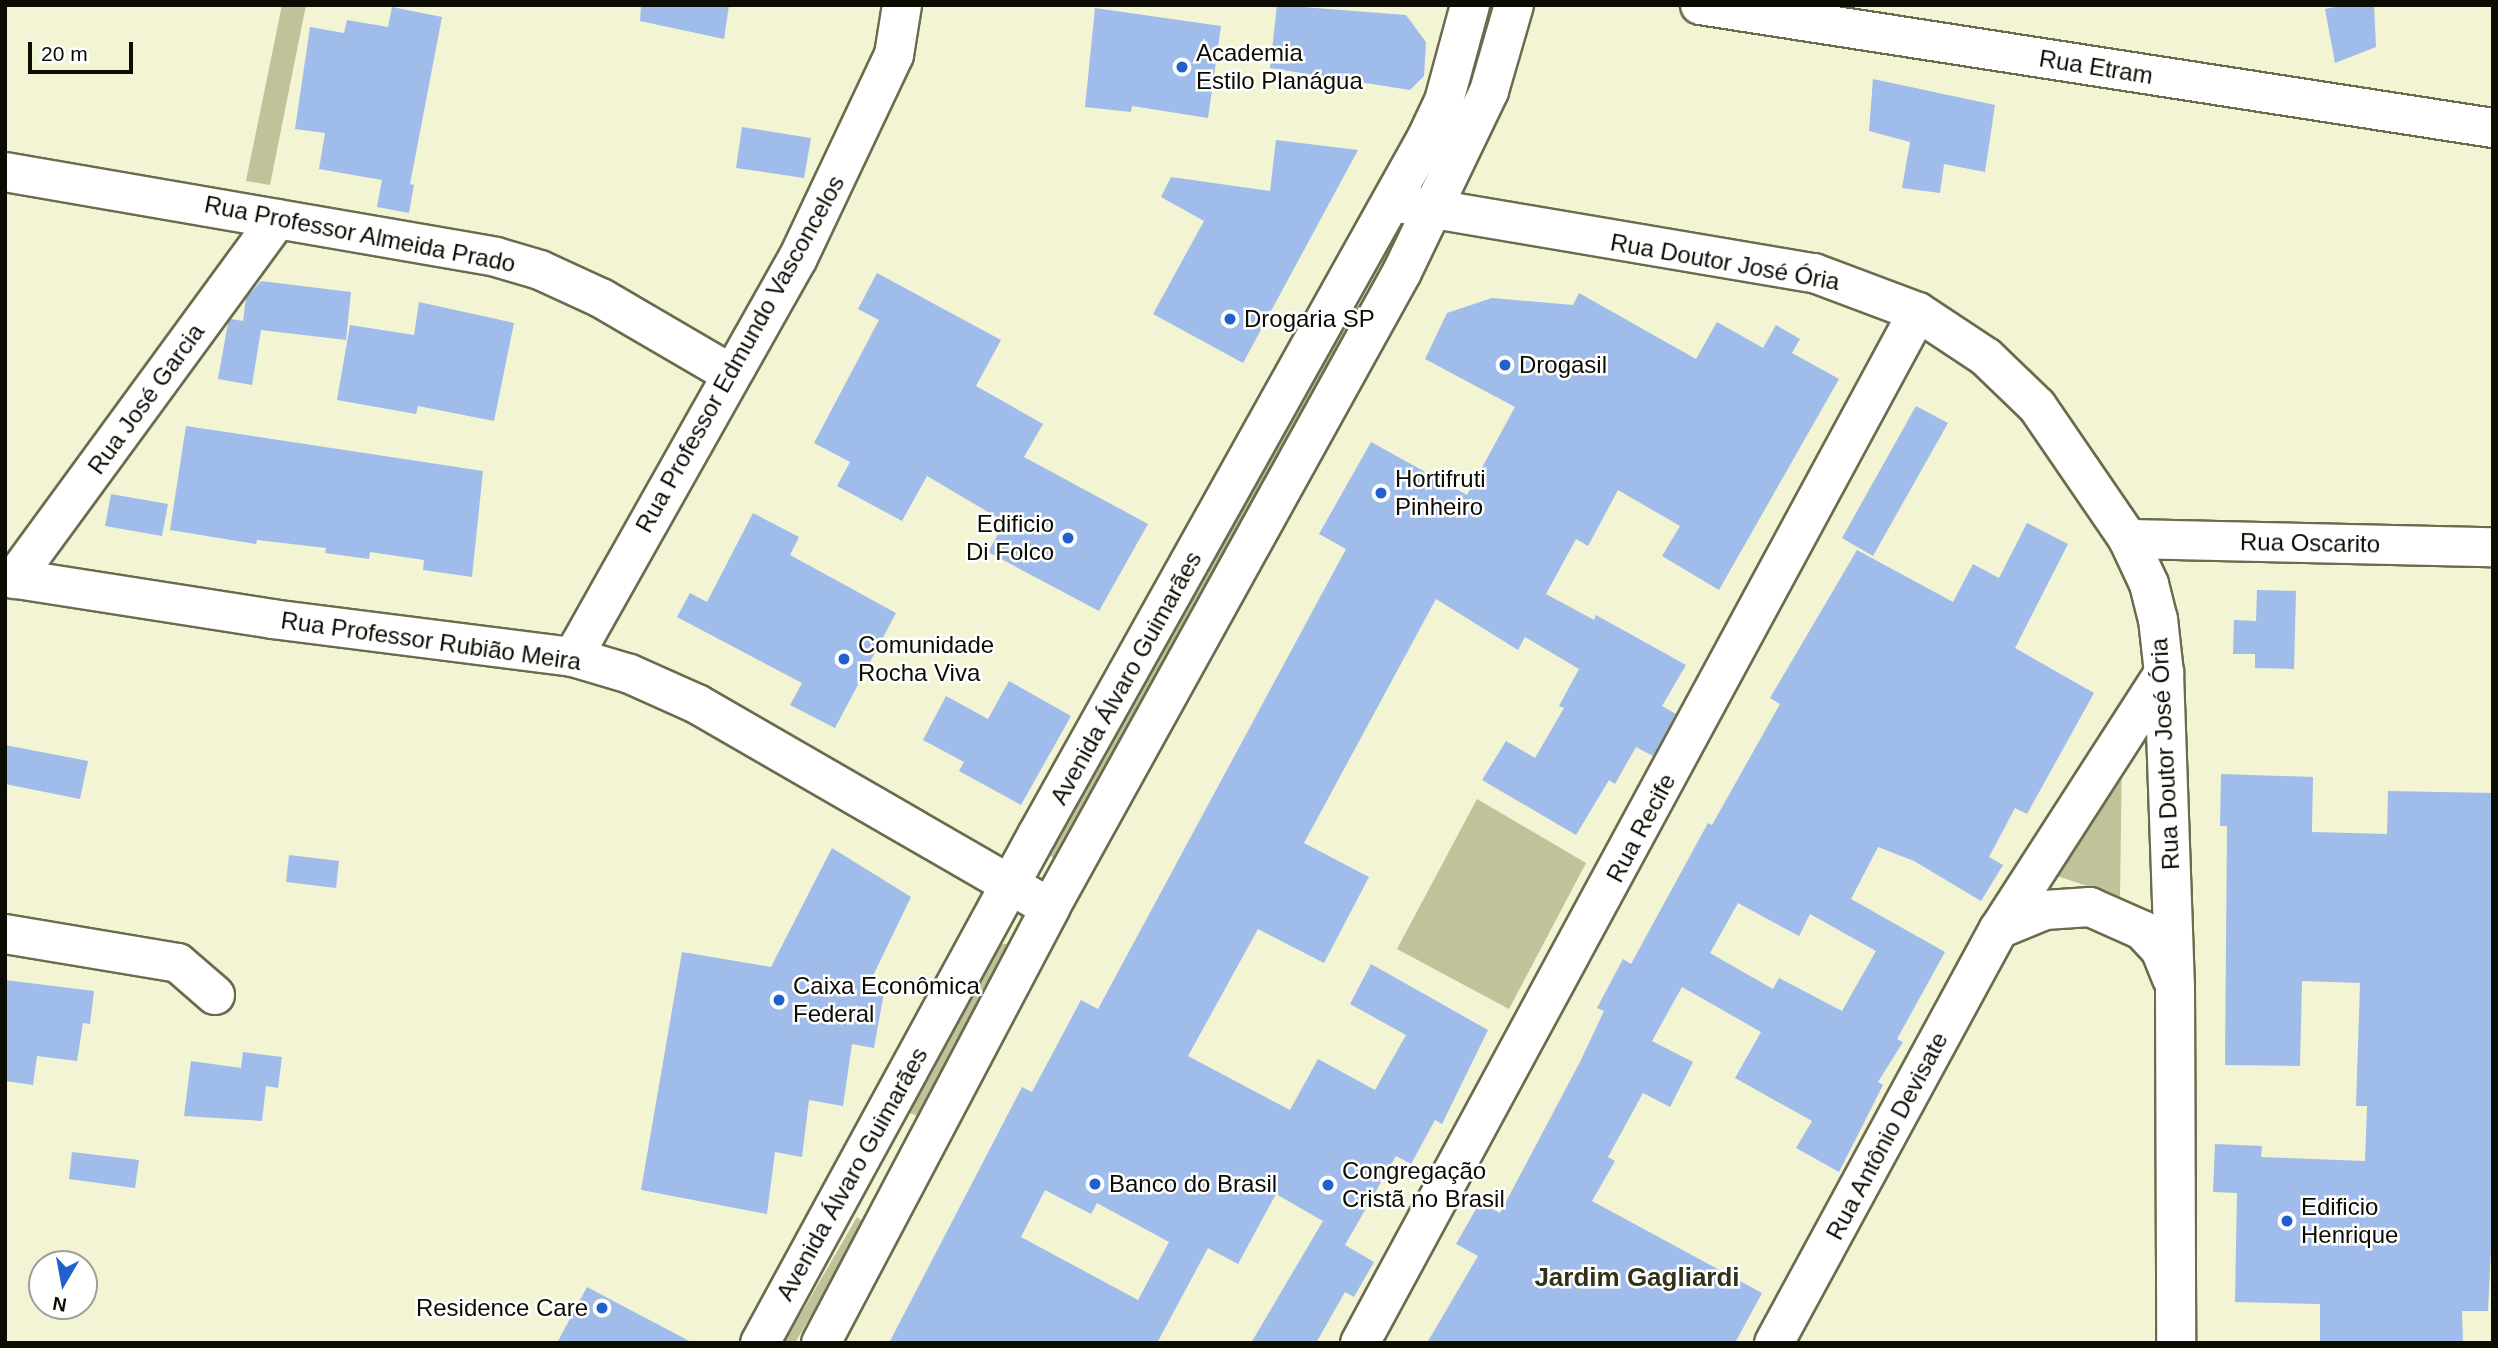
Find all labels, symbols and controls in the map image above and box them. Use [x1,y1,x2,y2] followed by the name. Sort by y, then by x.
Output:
[32,28,136,72] scale bar
[1196,39,1363,95] place label: Academia Estilo Planágua
[41,42,88,65] text: 20 m
[2037,44,2155,90] street label: Rua Etram
[1174,59,1190,75] marker: Academia Estilo Planágua
[630,170,850,538] street label: Rua Professor Edmundo Vasconcelos
[201,190,519,278] street label: Rua Professor Almeida Prado
[1608,228,1842,296] street label: Rua Doutor José Ória
[1244,305,1375,333] place label: Drogaria SP
[1222,311,1238,327] marker: Drogaria SP
[82,318,210,480] street label: Rua José Garcia
[1519,351,1607,379] place label: Drogasil
[1497,357,1513,373] marker: Drogasil
[1395,465,1486,521] place label: Hortifruti Pinheiro
[1373,485,1389,501] marker: Hortifruti Pinheiro
[966,510,1054,566] place label: Edificio Di Folco
[2240,527,2380,559] street label: Rua Oscarito
[1060,530,1076,546] marker: Edificio Di Folco
[1044,546,1208,810] street label: Avenida Álvaro Guimarães
[279,606,583,676] street label: Rua Professor Rubião Meira
[858,631,994,687] place label: Comunidade Rocha Viva
[2145,637,2185,871] street label: Rua Doutor José Ória
[836,651,852,667] marker: Comunidade Rocha Viva
[1600,769,1682,887] street label: Rua Recife
[793,972,980,1028] place label: Caixa Econômica Federal
[771,992,787,1008] marker: Caixa Econômica Federal
[1820,1027,1954,1245] street label: Rua Antônio Devisate
[770,1042,934,1306] street label: Avenida Álvaro Guimarães
[1342,1157,1505,1213] place label: Congregação Cristã no Brasil
[1109,1170,1277,1198] place label: Banco do Brasil
[1087,1176,1103,1192] marker: Banco do Brasil
[1320,1177,1336,1193] marker: Congregação Cristã no Brasil
[2301,1193,2398,1249] place label: Edificio Henrique
[2279,1213,2295,1229] marker: Edificio Henrique
[28,1250,98,1320] north arrow
[1534,1262,1740,1294] district label: Jardim Gagliardi
[51,1293,68,1316] text: N
[416,1294,588,1322] place label: Residence Care
[594,1300,610,1316] marker: Residence Care

